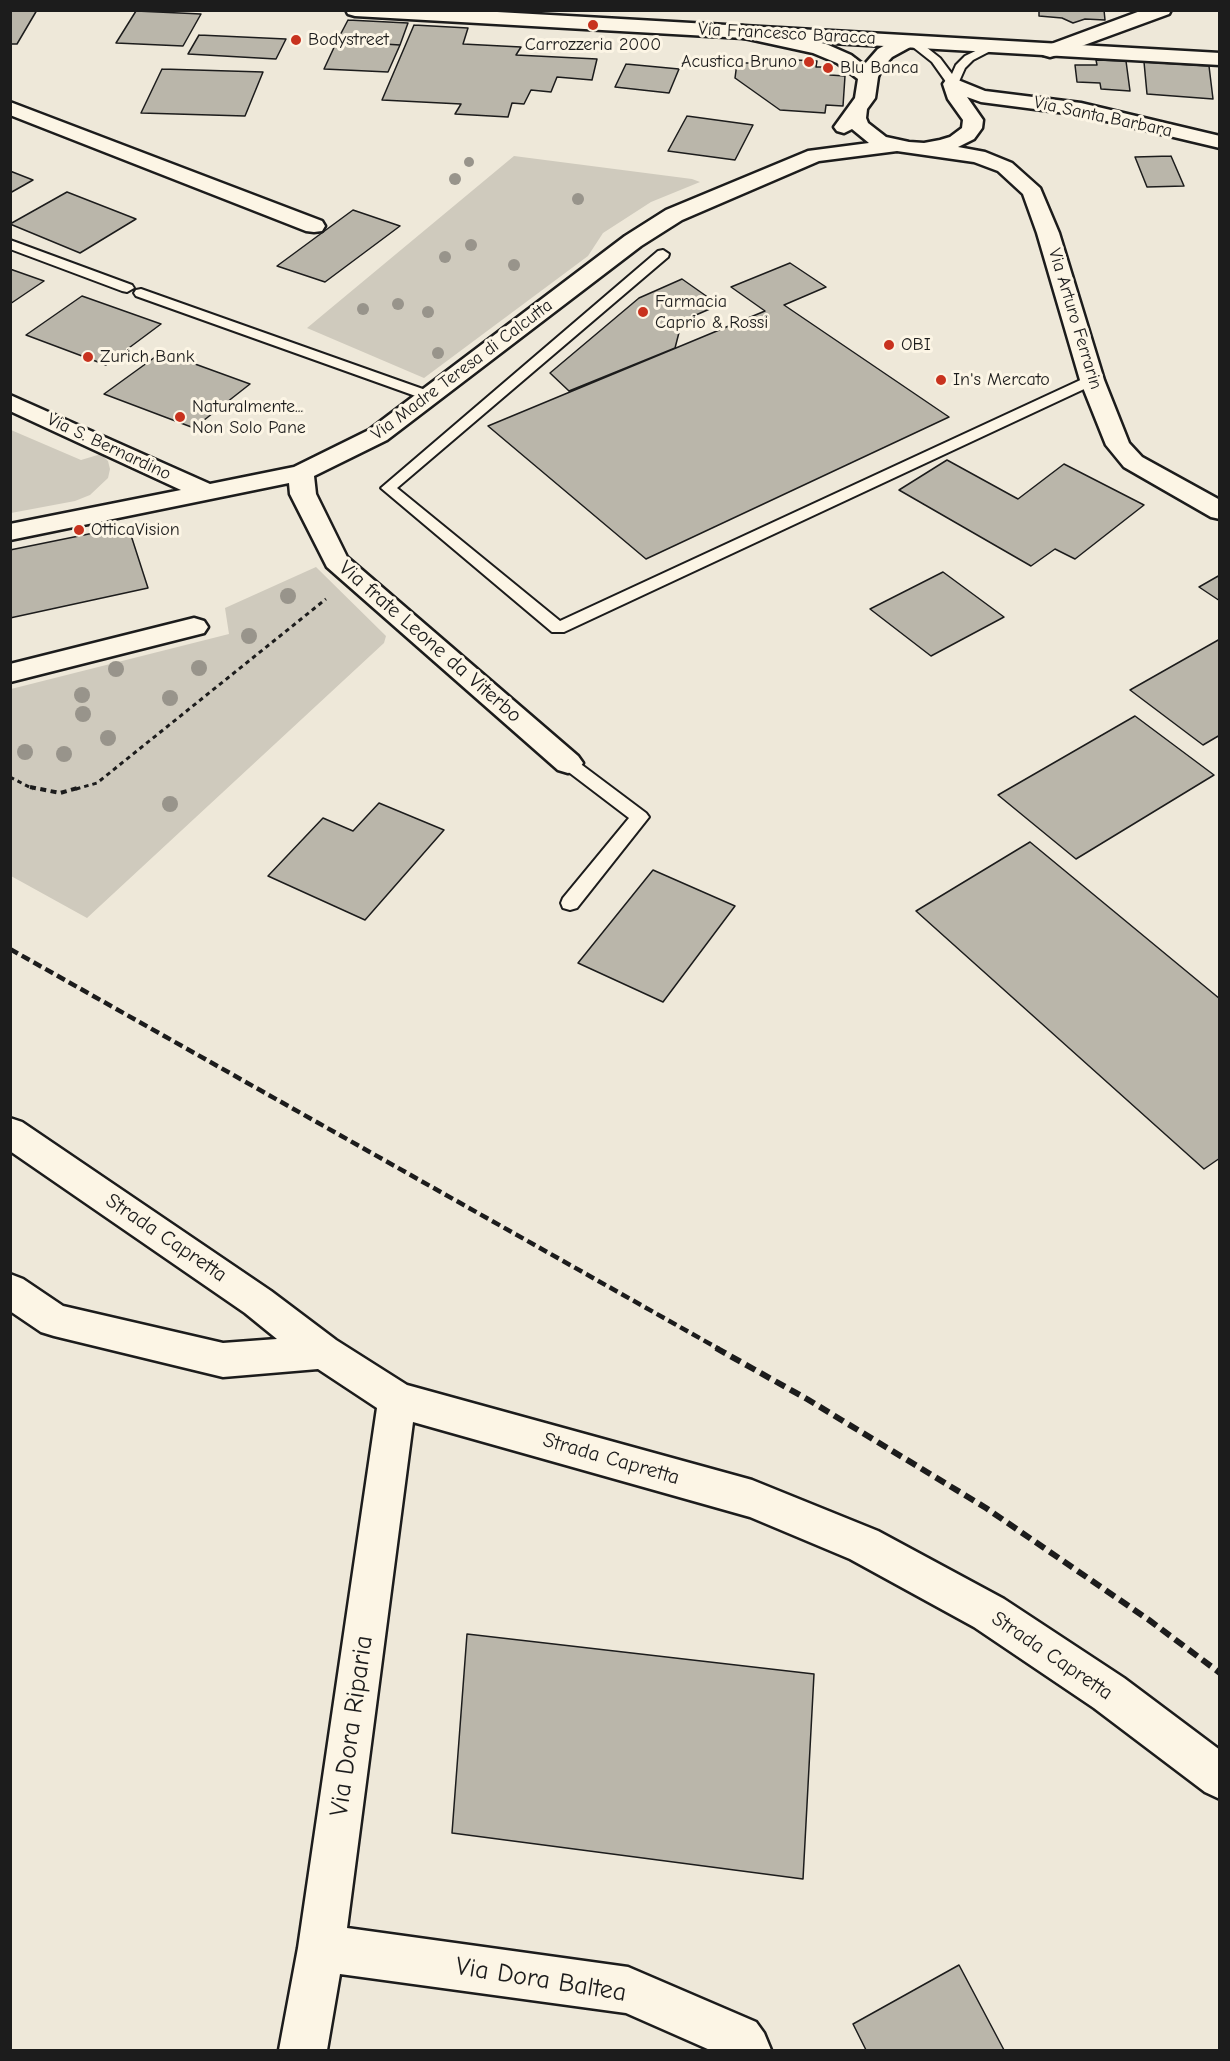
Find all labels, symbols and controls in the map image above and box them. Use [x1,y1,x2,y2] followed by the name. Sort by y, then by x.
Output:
[586,18,600,32] marker: Carrozzeria 2000
[698,19,876,49] street label: Via Francesco Baracca
[308,29,389,51] place label: Bodystreet
[289,33,303,47] marker: Bodystreet
[525,34,661,56] place label: Carrozzeria 2000
[681,51,797,73] place label: Acustica Bruno
[802,55,816,69] marker: Acustica Bruno
[840,57,919,79] place label: Blu Banca
[821,61,835,75] marker: Blu Banca
[1032,92,1174,142] street label: Via Santa Barbara
[1043,246,1107,392] street label: Via Arturo Ferrarin
[655,291,768,334] place label: Farmacia Caprio & Rossi
[367,295,557,445] street label: Via Madre Teresa di Calcutta
[636,305,650,319] marker: Farmacia Caprio & Rossi
[901,334,931,356] place label: OBI
[882,338,896,352] marker: OBI
[100,346,194,368] place label: Zurich Bank
[81,350,95,364] marker: Zurich Bank
[953,369,1050,391] place label: In's Mercato
[934,373,948,387] marker: In's Mercato
[192,396,306,438] place label: Naturalmente... Non Solo Pane
[44,409,174,485] street label: Via S. Bernardino
[173,410,187,424] marker: Naturalmente... Non Solo Pane
[91,519,180,541] place label: OtticaVision
[72,523,86,537] marker: OtticaVision
[333,556,527,728] street label: Via frate Leone da Viterbo
[101,1188,231,1288] street label: Strada Capretta
[540,1427,682,1491] street label: Strada Capretta
[987,1606,1117,1706] street label: Strada Capretta
[324,1634,380,1818] street label: Via Dora Riparia
[453,1951,629,2009] street label: Via Dora Baltea

